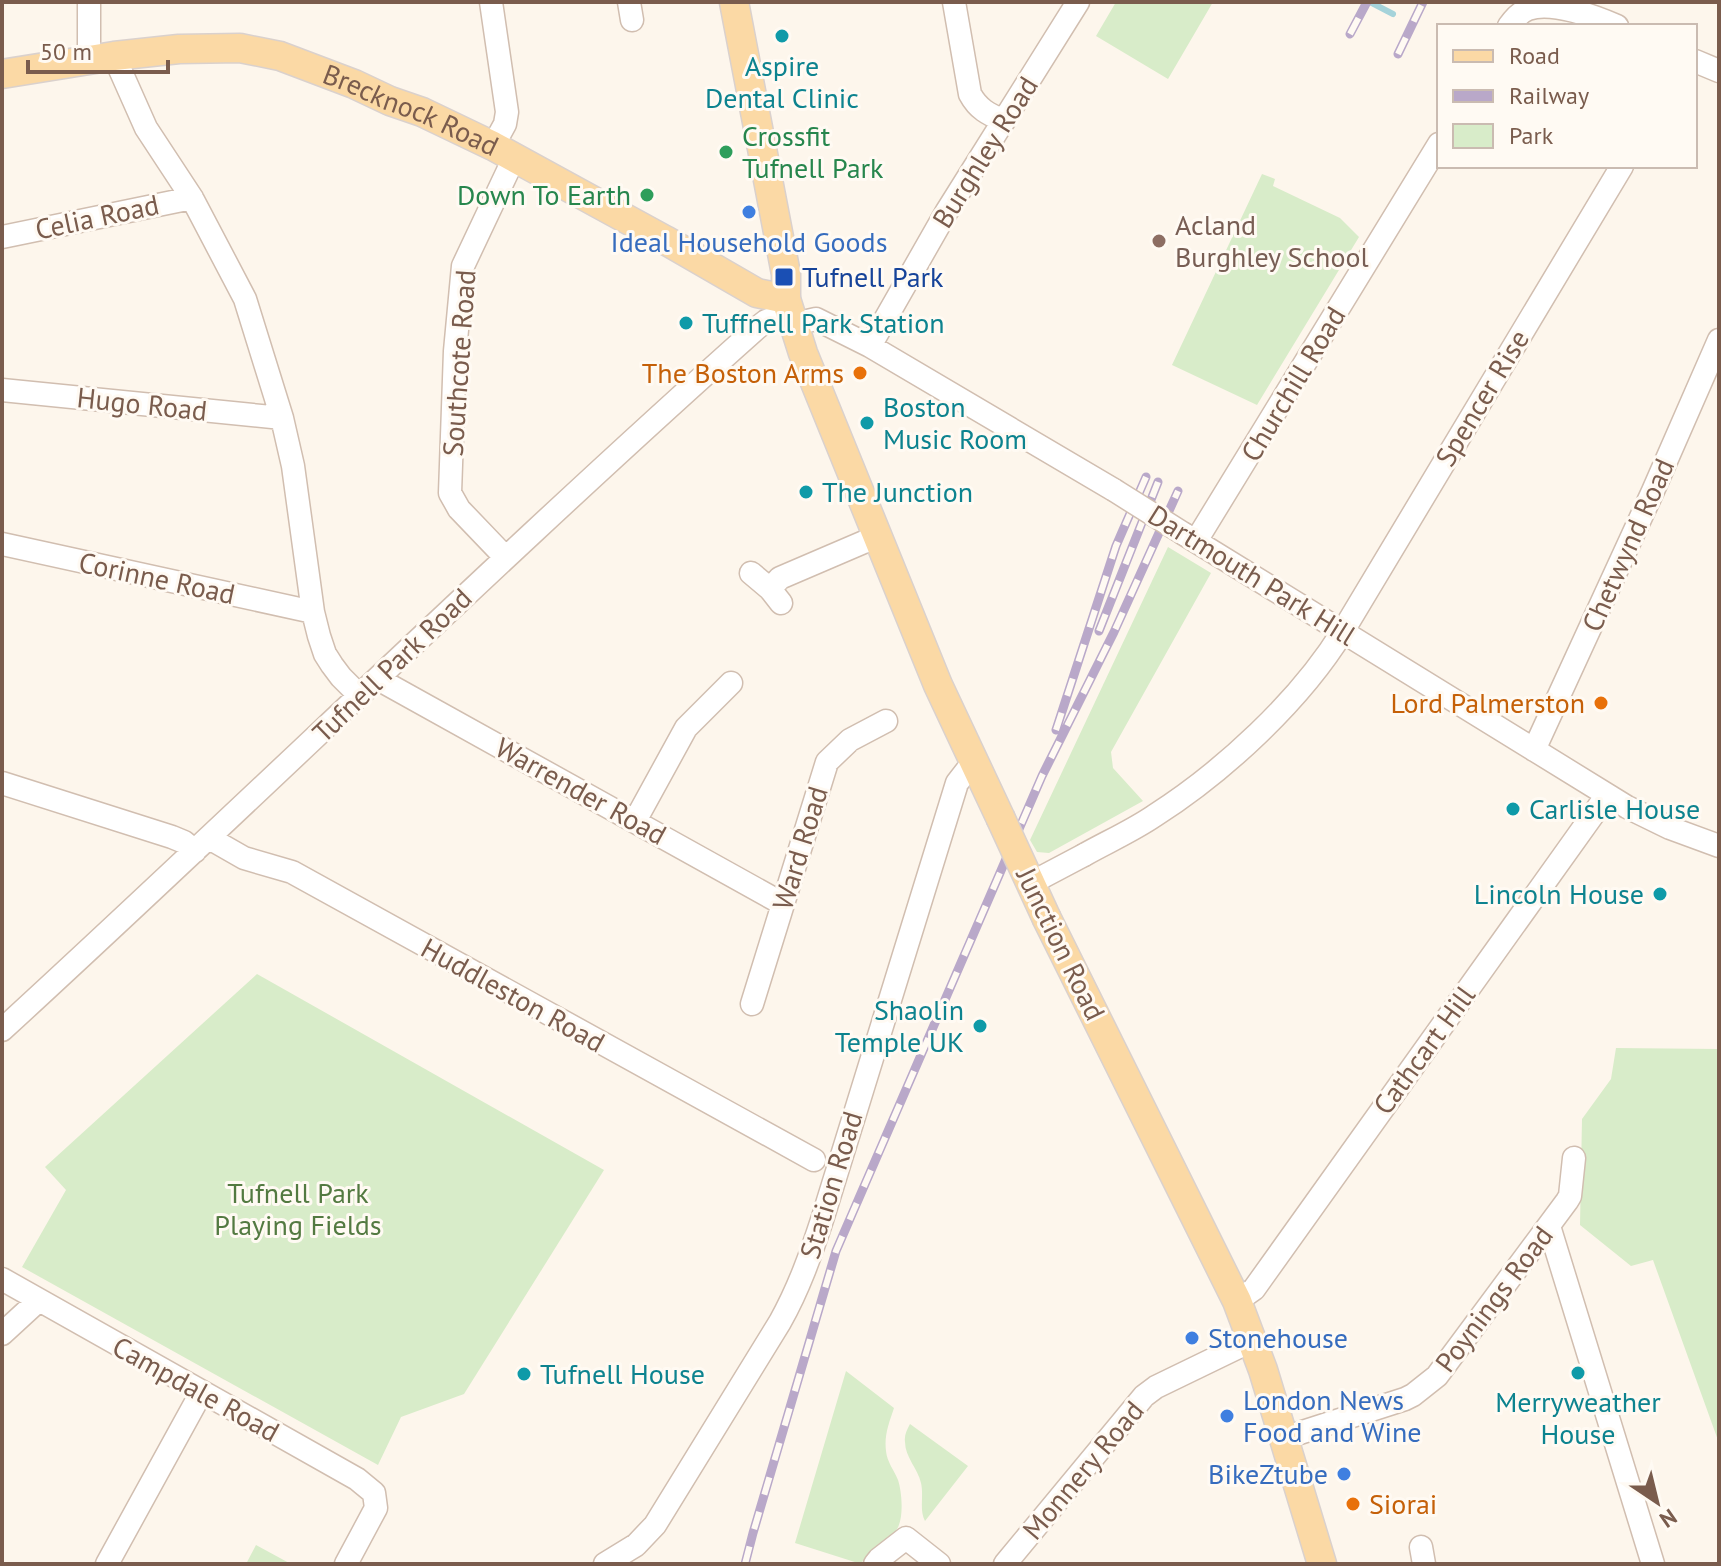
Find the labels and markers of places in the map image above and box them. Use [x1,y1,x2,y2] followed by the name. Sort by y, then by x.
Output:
[773,27,791,45] marker: Aspire Dental Clinic
[705,47,859,116] place label: Aspire Dental Clinic
[742,117,884,186] place label: Crossfit Tufnell Park
[717,143,735,161] marker: Crossfit Tufnell Park
[457,176,631,213] place label: Down To Earth
[638,186,656,204] marker: Down To Earth
[740,203,758,221] marker: Ideal Household Goods
[1175,206,1369,275] place label: Acland Burghley School
[611,223,887,260] place label: Ideal Household Goods
[1150,232,1168,250] marker: Acland Burghley School
[802,258,944,295] place label: Tufnell Park
[773,266,795,288] marker: Tufnell Park
[702,304,945,341] place label: Tuffnell Park Station
[677,314,695,332] marker: Tuffnell Park Station
[642,354,844,391] place label: The Boston Arms
[851,364,869,382] marker: The Boston Arms
[883,388,1027,457] place label: Boston Music Room
[858,414,876,432] marker: Boston Music Room
[822,473,973,510] place label: The Junction
[797,483,815,501] marker: The Junction
[1391,684,1585,721] place label: Lord Palmerston
[1592,694,1610,712] marker: Lord Palmerston
[1529,790,1700,827] place label: Carlisle House
[1504,800,1522,818] marker: Carlisle House
[1474,875,1644,912] place label: Lincoln House
[1651,885,1669,903] marker: Lincoln House
[835,991,964,1060] place label: Shaolin Temple UK
[971,1017,989,1035] marker: Shaolin Temple UK
[1208,1319,1348,1356] place label: Stonehouse
[1183,1329,1201,1347] marker: Stonehouse
[540,1355,705,1392] place label: Tufnell House
[1569,1364,1587,1382] marker: Merryweather House
[515,1365,533,1383] marker: Tufnell House
[1243,1381,1421,1450] place label: London News Food and Wine
[1495,1383,1661,1452] place label: Merryweather House
[1218,1407,1236,1425] marker: London News Food and Wine
[1208,1455,1328,1492] place label: BikeZtube
[1335,1465,1353,1483] marker: BikeZtube
[1369,1485,1437,1522] place label: Siorai
[1344,1495,1362,1513] marker: Siorai

